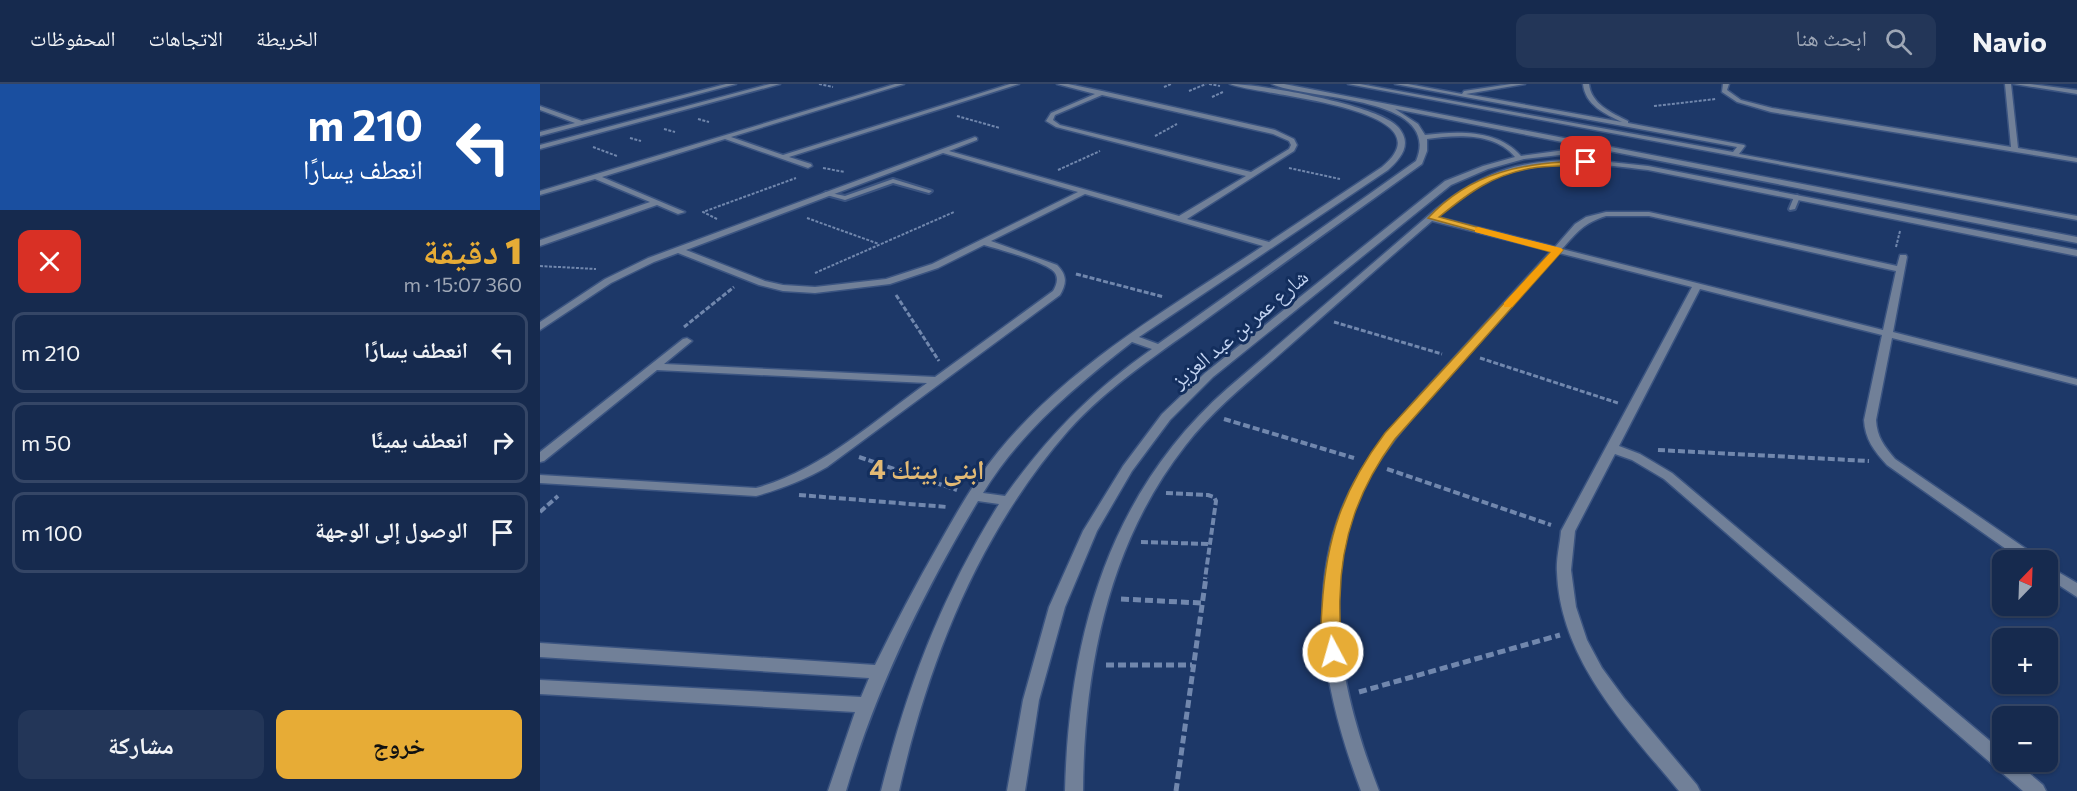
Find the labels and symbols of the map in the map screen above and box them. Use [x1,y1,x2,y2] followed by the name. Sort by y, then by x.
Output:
[1560,136,1611,187] pin
[1165,263,1314,395] street label: شارع عمر بن عبد العزيز
[869,452,985,487] district label: ابنى بيتك 4
[1992,550,2058,616] north arrow
[1301,620,1365,684] position arrow

